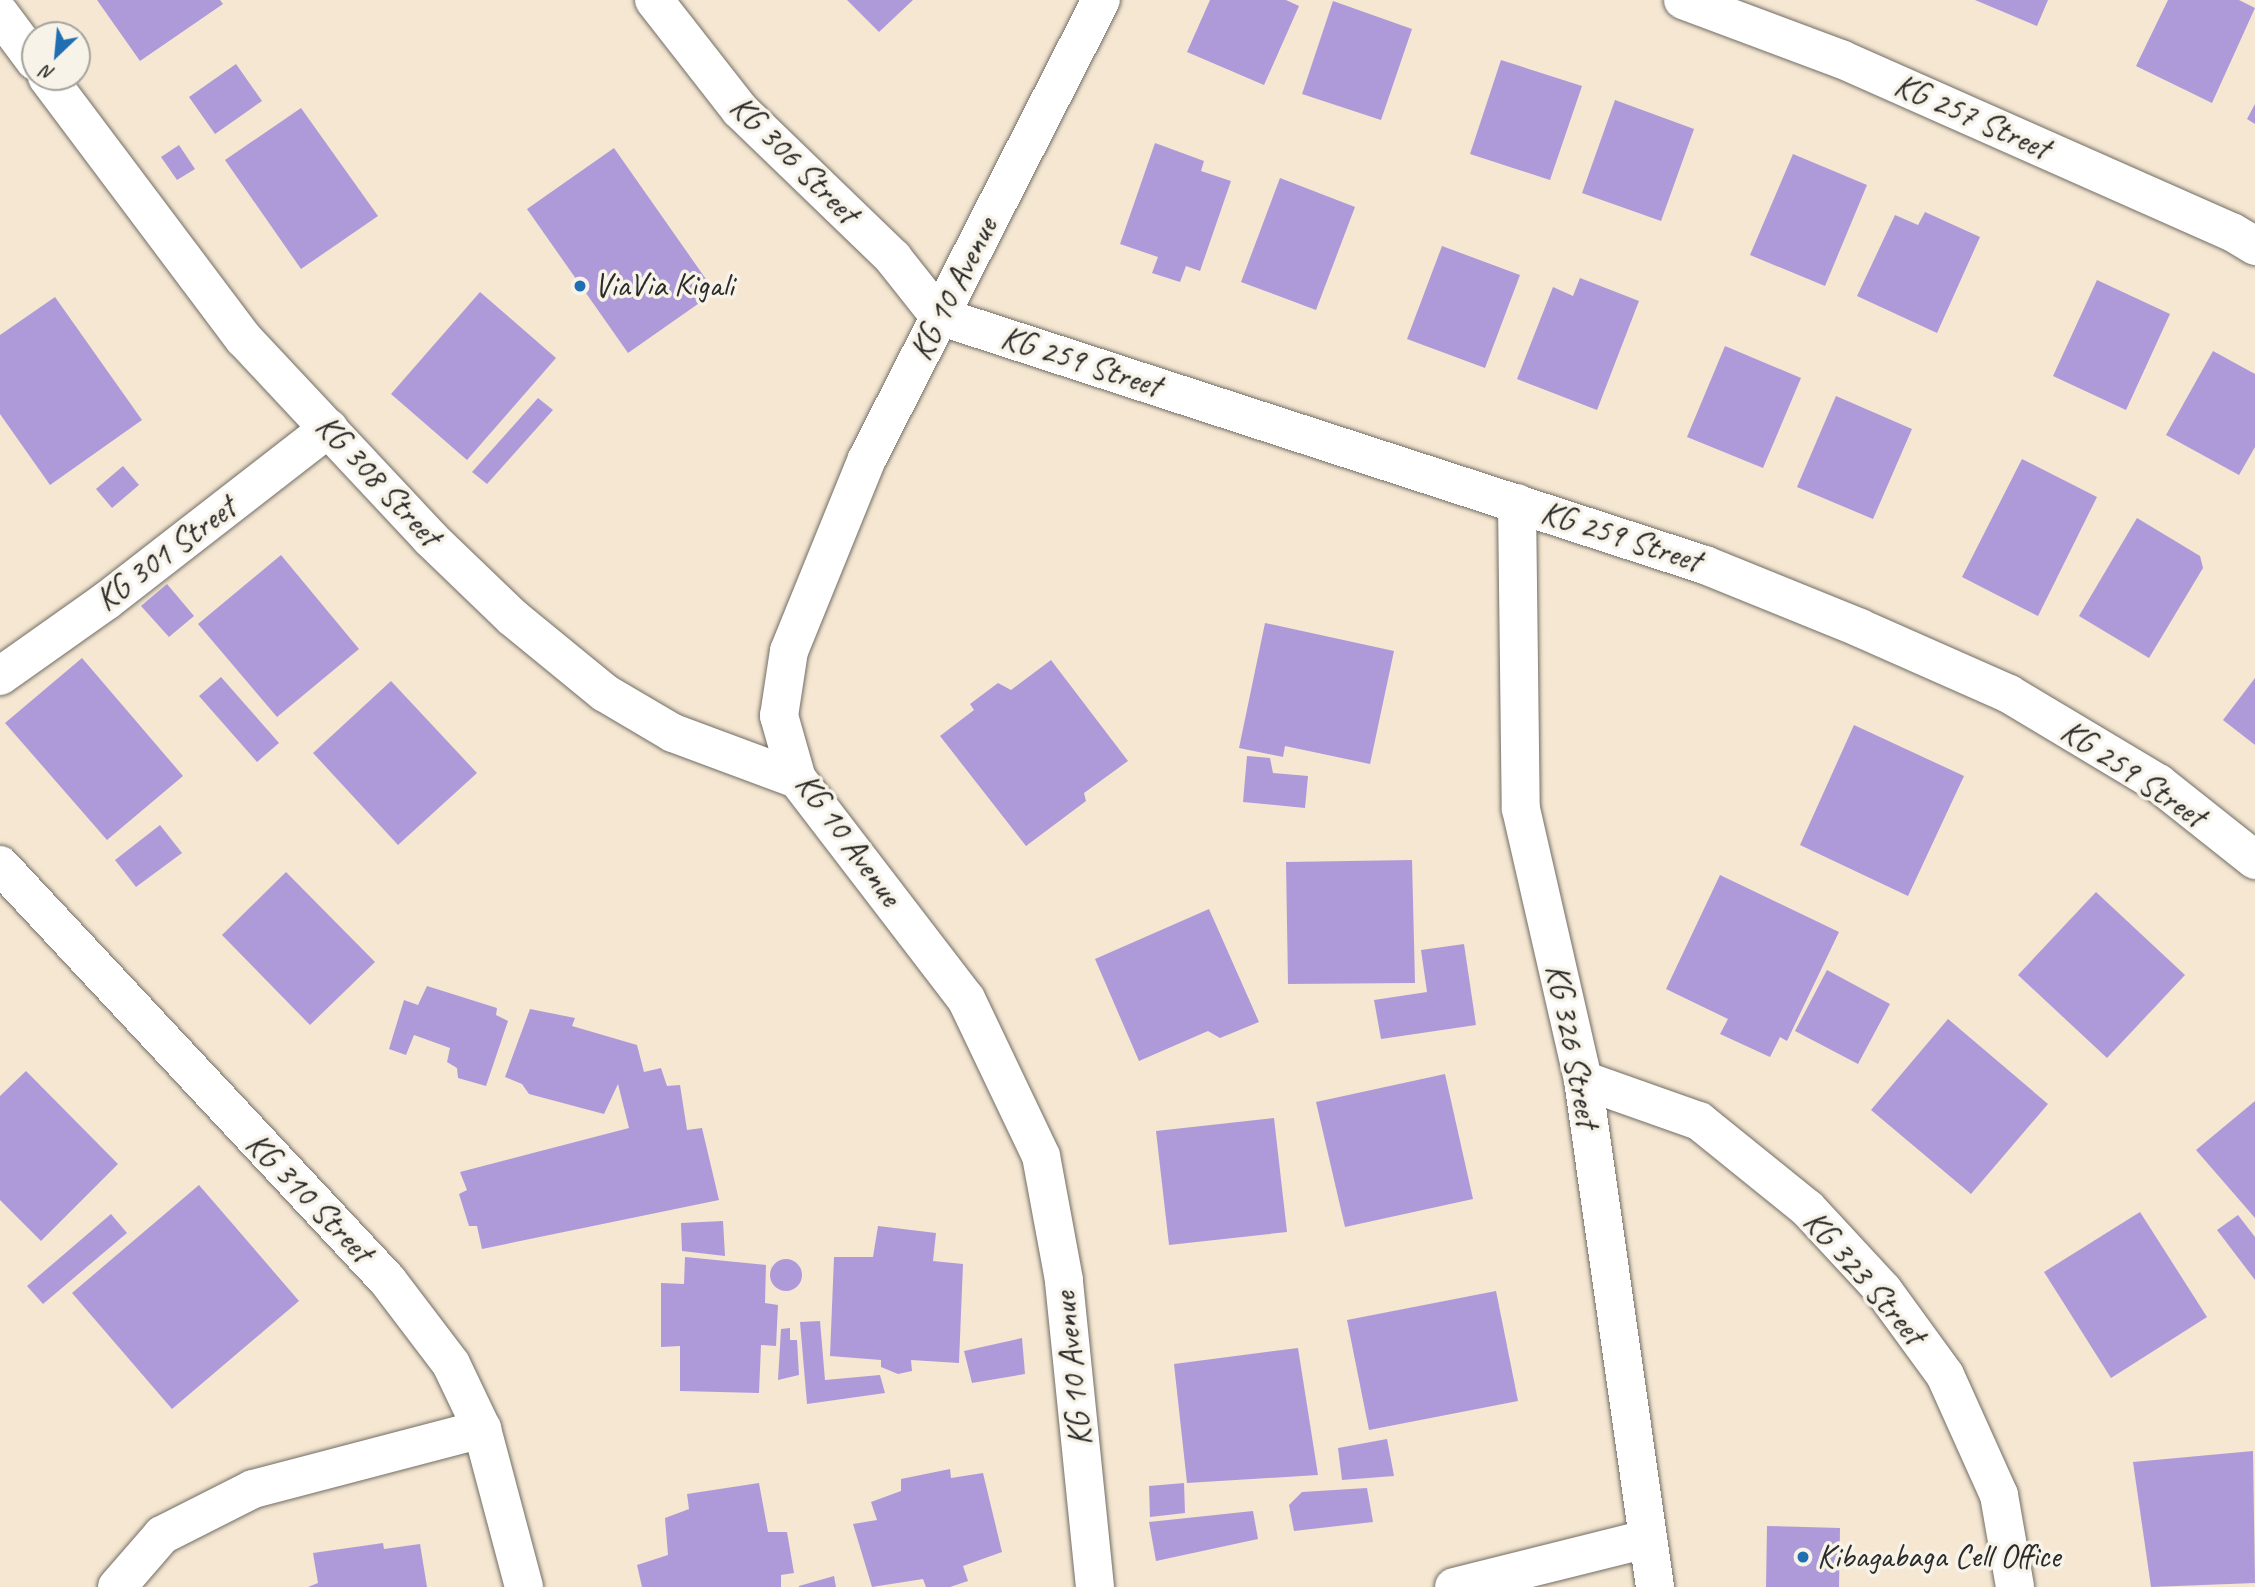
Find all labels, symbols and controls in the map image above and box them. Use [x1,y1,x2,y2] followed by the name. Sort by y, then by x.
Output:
[21,21,91,91] north arrow
[37,60,58,86] text: N
[1888,65,2056,169] street label: KG 257 Street
[722,88,866,232] street label: KG 306 Street
[901,211,1007,367] street label: KG 10 Avenue
[594,266,734,306] place label: ViaVia Kigali
[572,278,588,294] marker: ViaVia Kigali
[996,318,1166,406] street label: KG 259 Street
[307,407,449,555] street label: KG 308 Street
[88,488,244,620] street label: KG 301 Street
[1536,493,1706,581] street label: KG 259 Street
[2053,711,2213,837] street label: KG 259 Street
[787,766,909,914] street label: KG 10 Avenue
[1537,961,1607,1131] street label: KG 326 Street
[237,1125,381,1271] street label: KG 310 Street
[1795,1203,1933,1353] street label: KG 323 Street
[1045,1290,1101,1448] street label: KG 10 Avenue
[1817,1537,2061,1577] place label: Kibagabaga Cell Office
[1795,1549,1811,1565] marker: Kibagabaga Cell Office

